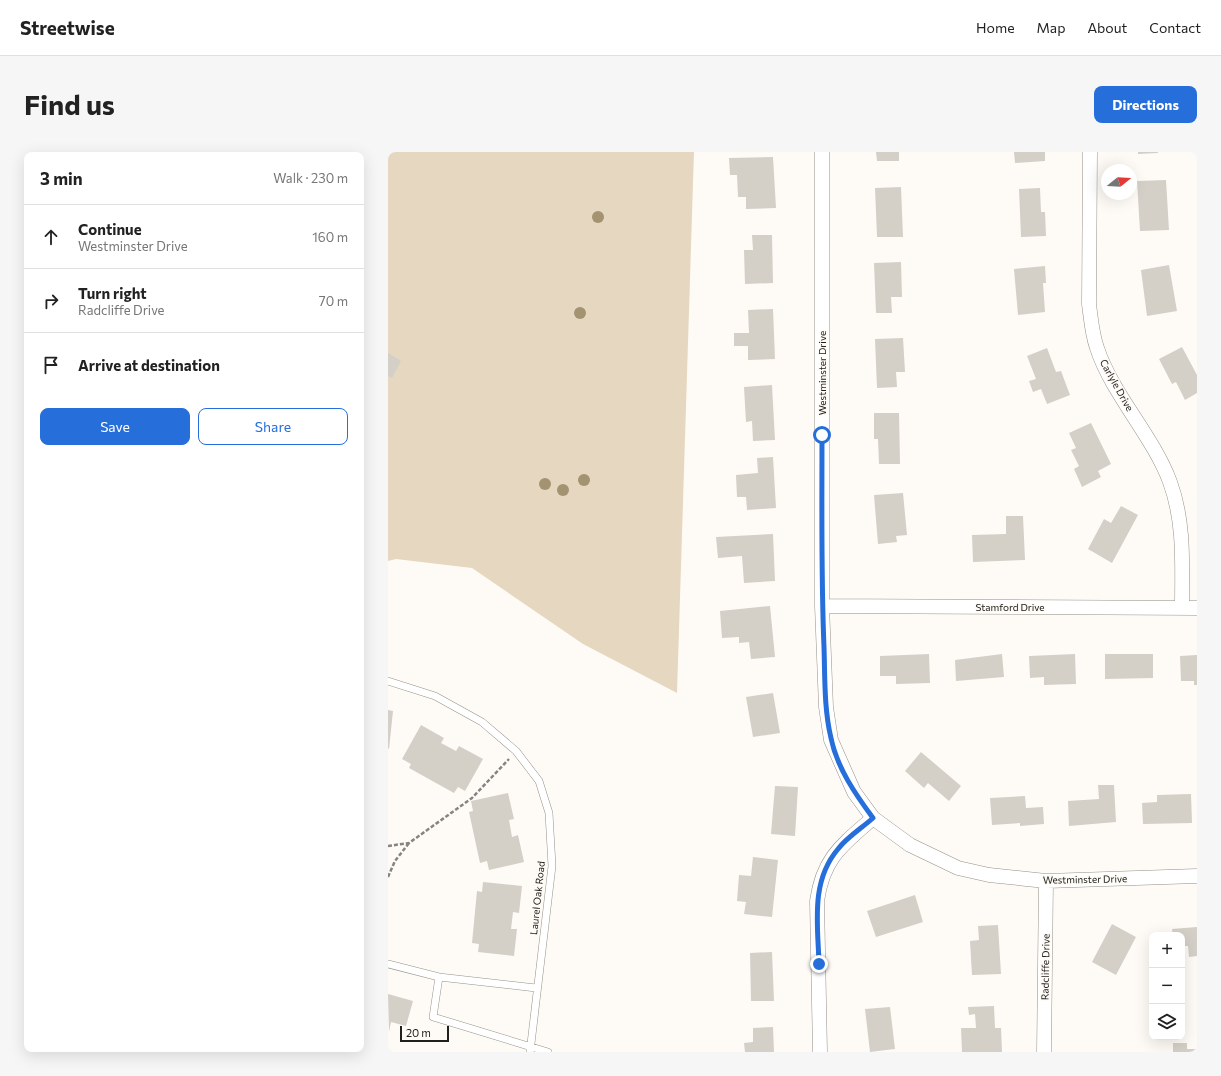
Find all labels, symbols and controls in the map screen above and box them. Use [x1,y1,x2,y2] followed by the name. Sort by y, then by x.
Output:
[20,16,115,39] text: Streetwise
[976,19,1015,36] text: Home
[1037,19,1065,36] text: Map
[1087,19,1127,36] text: About
[1149,19,1201,36] text: Contact
[1094,86,1197,123] button: Directions
[24,87,115,121] text: Find us
[1101,164,1137,200] north arrow
[40,168,83,189] text: 3 min
[273,170,348,186] text: Walk · 230 m
[78,220,142,238] text: Continue
[40,226,62,248] icon: ahead
[312,229,348,245] text: 160 m
[78,238,188,254] text: Westminster Drive
[78,284,147,302] text: Turn right
[40,290,62,312] icon: right
[319,293,348,309] text: 70 m
[78,302,164,318] text: Radcliffe Drive
[816,331,828,415] street label: Westminster Drive
[40,354,62,376] icon: arrive
[78,356,220,374] text: Arrive at destination
[1098,357,1136,413] street label: Carlyle Drive
[40,408,190,445] button: Save
[198,408,348,445] button: Share
[813,426,831,444] route start
[975,601,1045,613] street label: Stamford Drive
[527,860,547,936] street label: Laurel Oak Road
[1043,872,1127,886] street label: Westminster Drive
[1149,932,1185,1040] map controls
[1149,932,1185,968] button: +
[1038,934,1052,1000] street label: Radcliffe Drive
[810,955,828,973] route end
[1149,968,1185,1004] button: −
[1149,1004,1185,1040] button: layers
[400,1024,449,1043] scale bar
[406,1026,431,1039] text: 20 m

